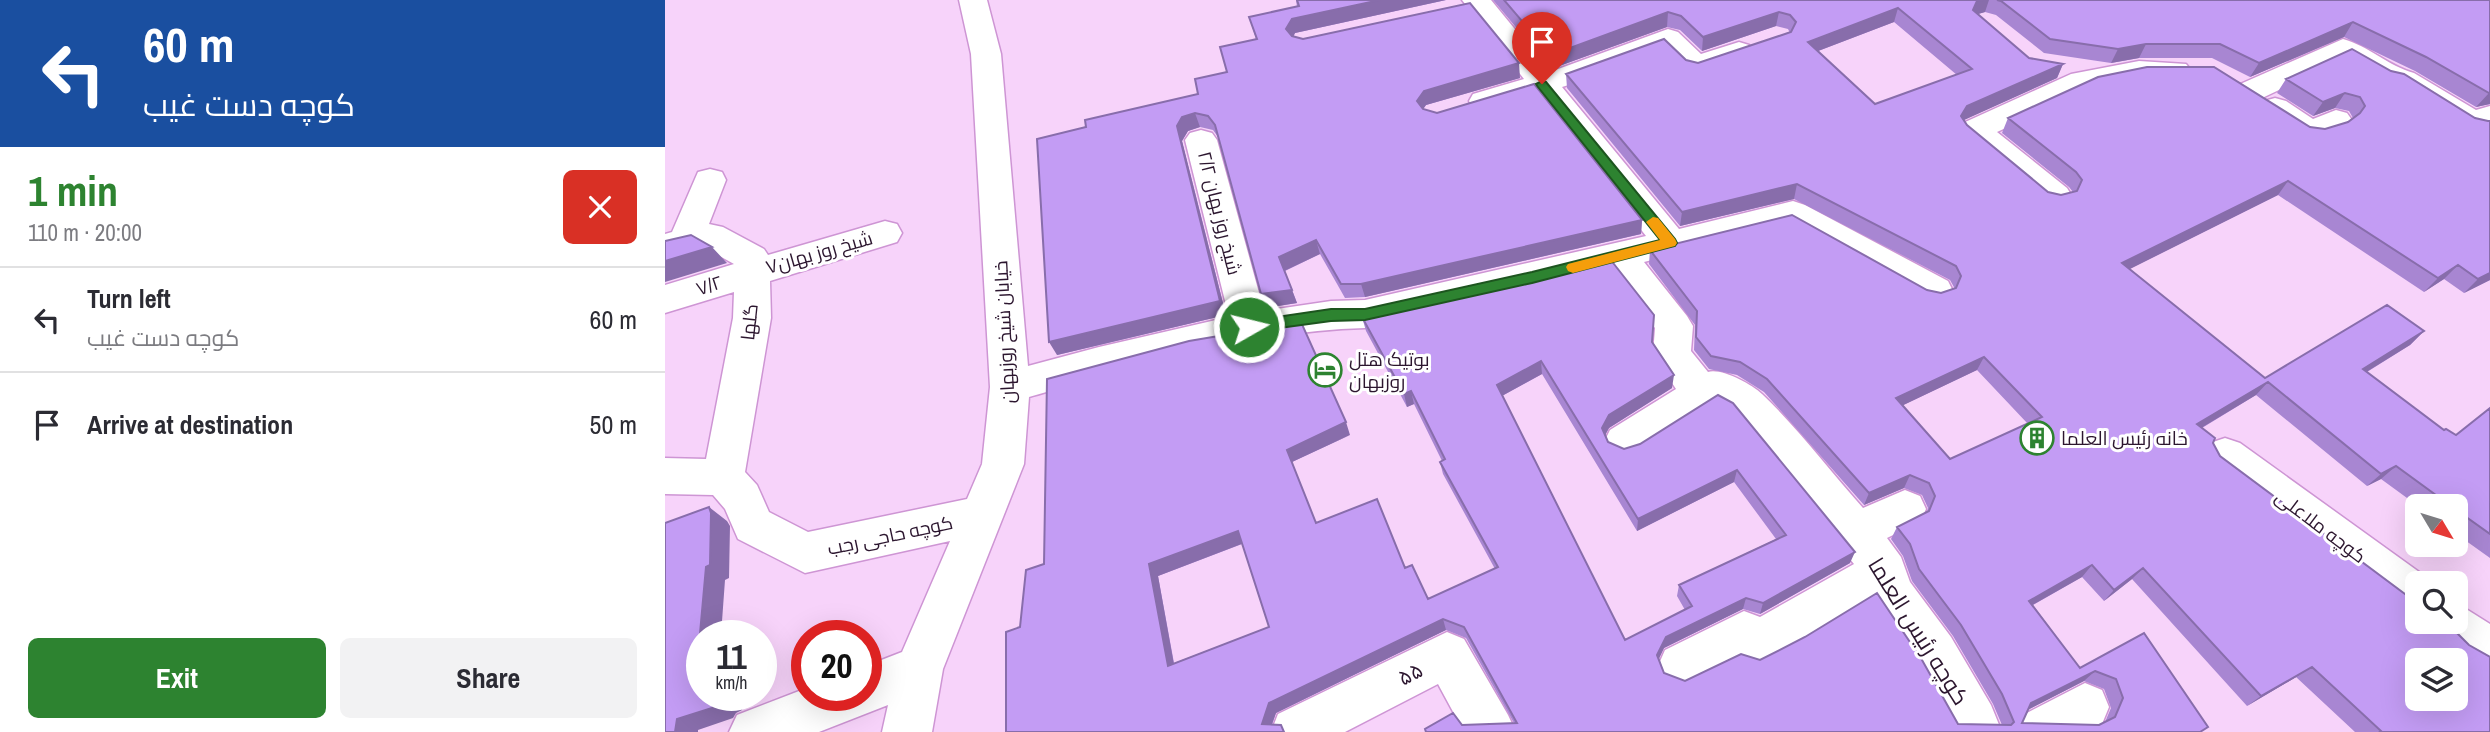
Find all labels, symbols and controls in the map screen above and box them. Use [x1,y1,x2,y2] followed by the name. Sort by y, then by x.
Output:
[143,11,235,77] text: 60 m
[1512,12.0,1572,84] pin
[1523,23,1561,61] icon: arrive
[28,28,119,119] icon: left
[143,83,355,126] text: کوچه دست غیب
[1191,148,1248,278] street label: شیخ روز بهان ۲/۲
[28,163,118,219] text: 1 min
[563,170,637,244] button: close
[28,217,142,248] text: 110 m · 20:00
[763,224,876,281] street label: ۷شیخ روز بهان
[987,260,1022,404] street label: خیابان شیخ روزبهان
[693,269,725,301] street label: ۷/۲
[87,281,171,316] text: Turn left
[1212,290,1286,364] position arrow
[28,301,66,339] icon: left
[590,302,637,337] text: 60 m
[734,302,764,342] street label: گلها
[87,322,239,353] text: کوچه دست غیب
[1349,346,1430,394] place label: بوتیک هتل روزبهان
[1306,351,1344,389] hotel icon: بوتیک هتل روزبهان
[28,406,66,444] icon: arrive
[87,407,293,442] text: Arrive at destination
[590,407,637,442] text: 50 m
[2018,419,2056,457] building icon: خانه رئیس العلما
[2061,425,2188,451] place label: خانه رئیس العلما
[2270,483,2372,569] street label: کوچه ملاعلی
[2405,494,2467,556] north arrow
[2405,494,2468,711] map controls
[825,509,955,561] street label: کوچه حاجی رجب
[1861,551,1977,711] street label: کوچه رئیس العلما
[2405,571,2468,634] button: search
[791,620,882,711] speed limit sign: 20
[716,633,747,680] text: 11
[28,638,326,718] button: Exit
[340,638,637,718] button: Share
[2405,648,2468,711] button: layers
[1392,653,1428,693] street label: ۵۵
[716,670,748,695] text: km/h

